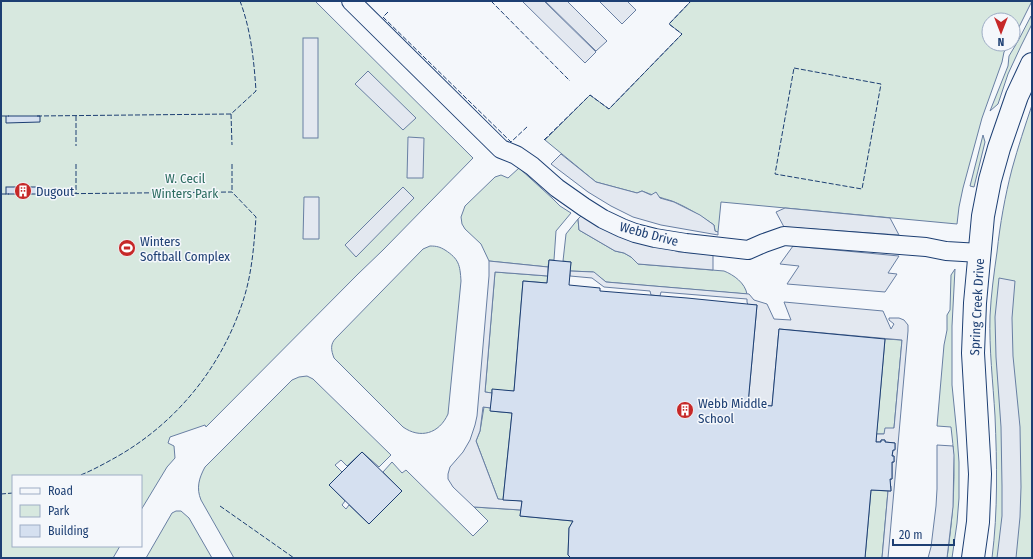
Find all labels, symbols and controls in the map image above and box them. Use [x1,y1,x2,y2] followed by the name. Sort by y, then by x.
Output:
[981,12,1021,52] north arrow
[998,35,1004,48] text: N
[152,171,219,201] park label: W. Cecil Winters Park
[13,181,33,201] building icon: Dugout
[36,184,75,199] place label: Dugout
[618,219,680,249] street label: Webb Drive
[140,234,230,264] place label: Winters Softball Complex
[117,238,137,258] sports icon: Winters Softball Complex
[967,258,987,356] street label: Spring Creek Drive
[698,396,767,426] place label: Webb Middle School
[675,400,695,420] building icon: Webb Middle School
[12,475,142,547] legend
[48,484,73,498] text: Road
[48,504,70,518] text: Park
[893,521,954,547] scale bar
[48,524,89,538] text: Building
[899,528,923,542] text: 20 m

